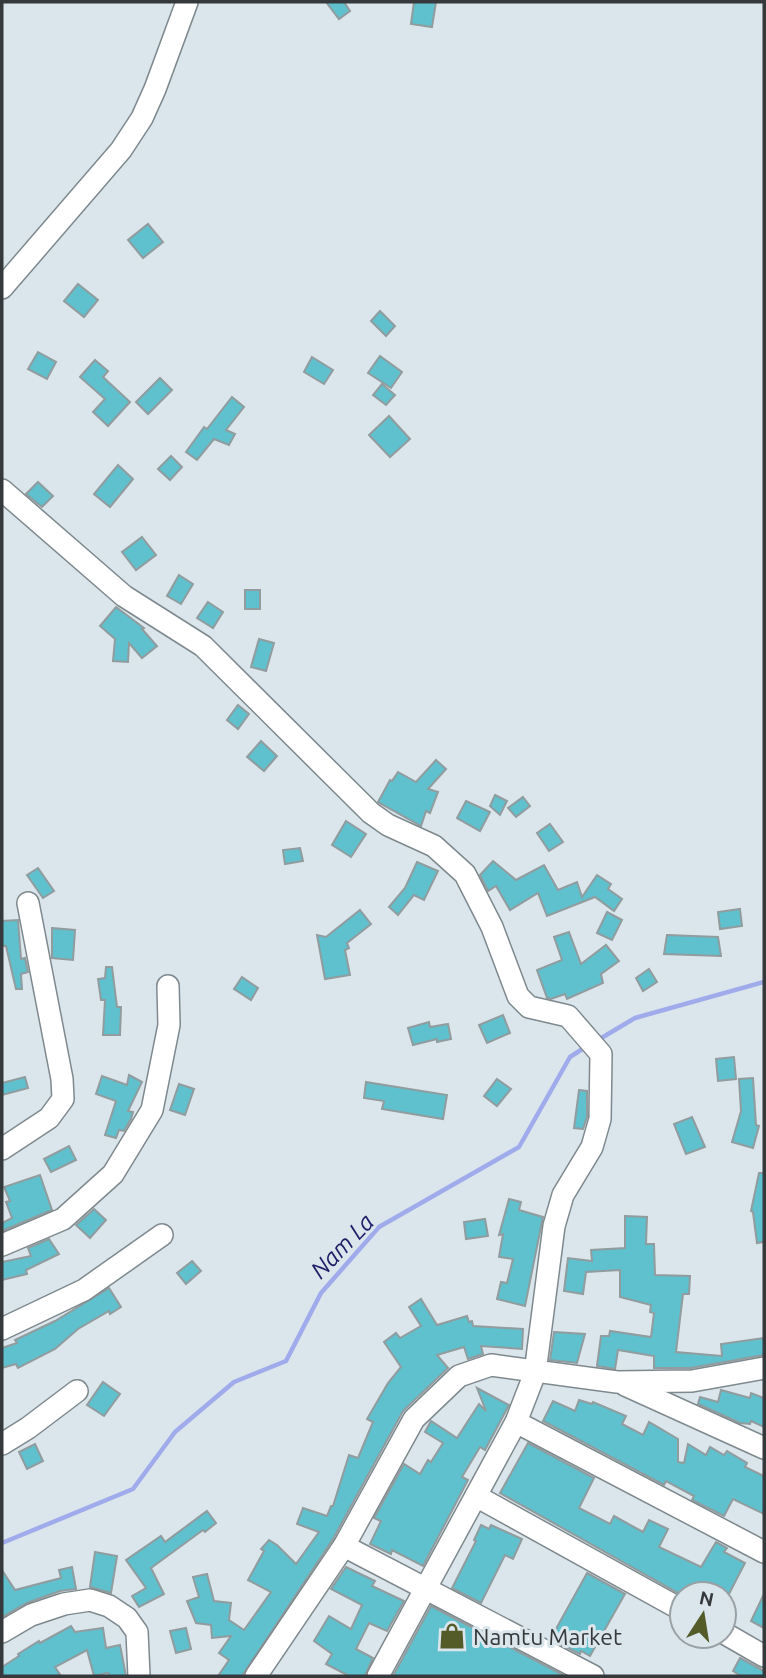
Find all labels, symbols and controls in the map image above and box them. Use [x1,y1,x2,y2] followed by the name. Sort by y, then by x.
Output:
[305,1208,379,1284] water label: Nam La
[668,1580,738,1650] north arrow
[697,1586,716,1611] text: N
[437,1621,467,1651] shop icon: Namtu Market
[473,1624,622,1649] place label: Namtu Market

